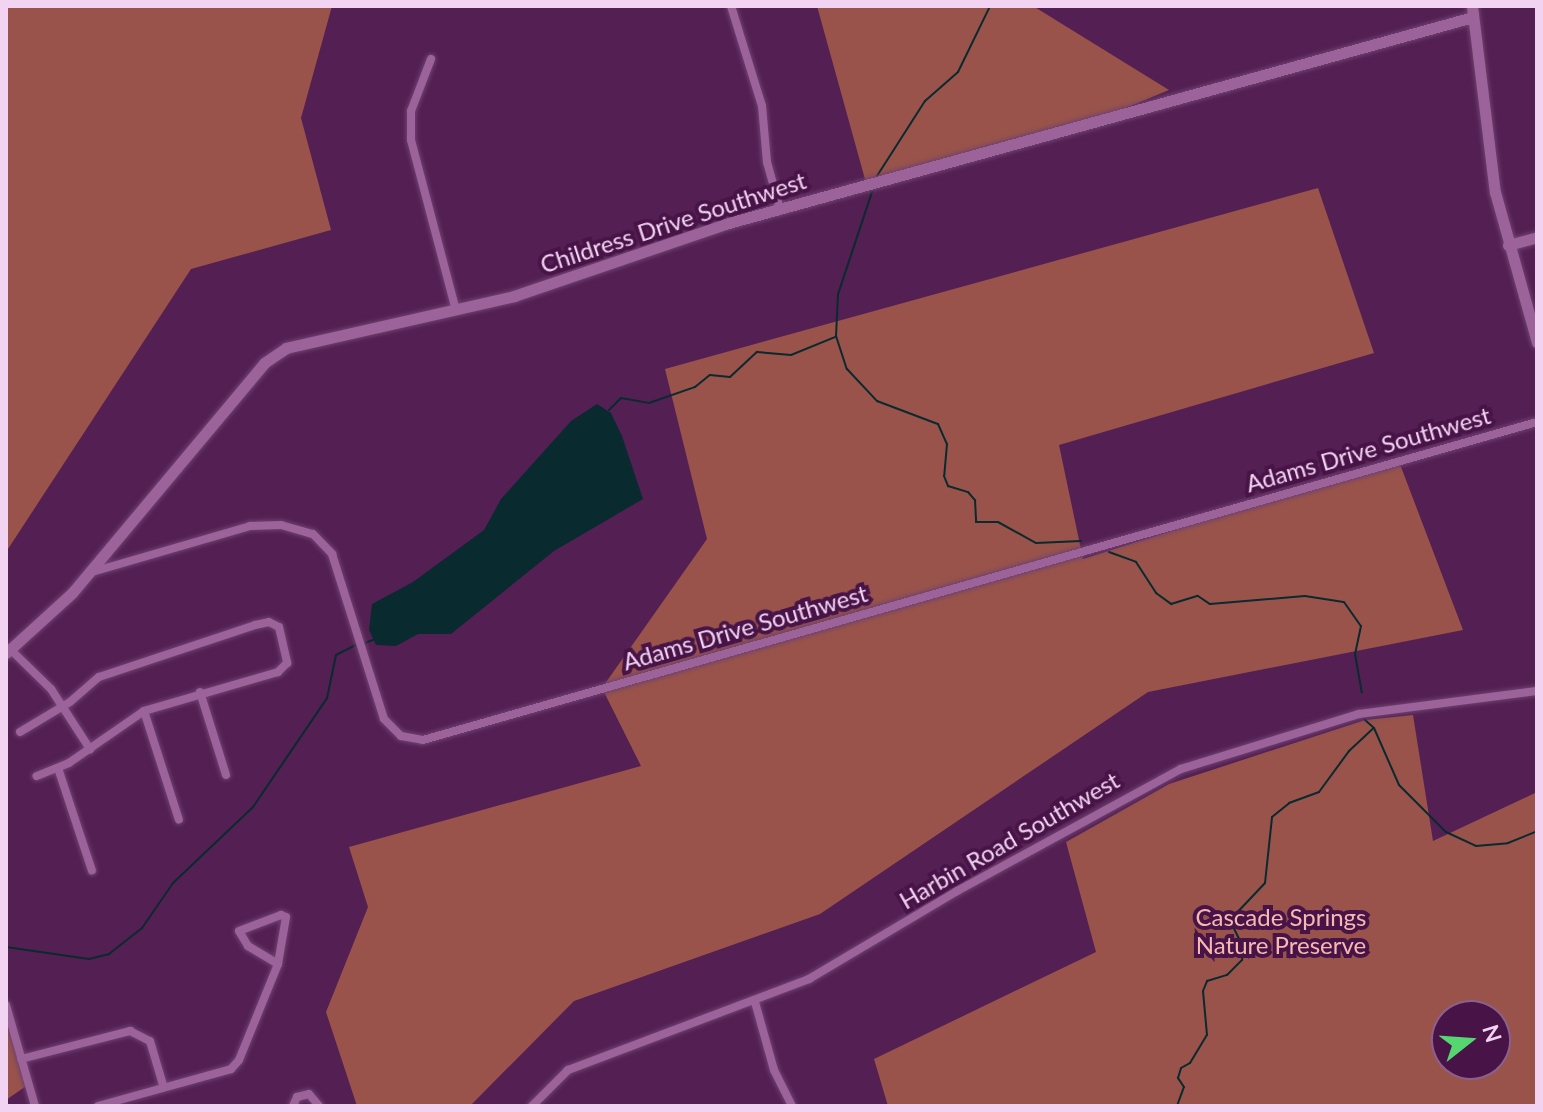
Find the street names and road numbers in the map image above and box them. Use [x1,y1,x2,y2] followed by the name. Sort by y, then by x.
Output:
[536,165,810,279] street label: Childress Drive Southwest
[1242,400,1494,498] street label: Adams Drive Southwest
[619,578,871,676] street label: Adams Drive Southwest
[894,765,1124,915] street label: Harbin Road Southwest

